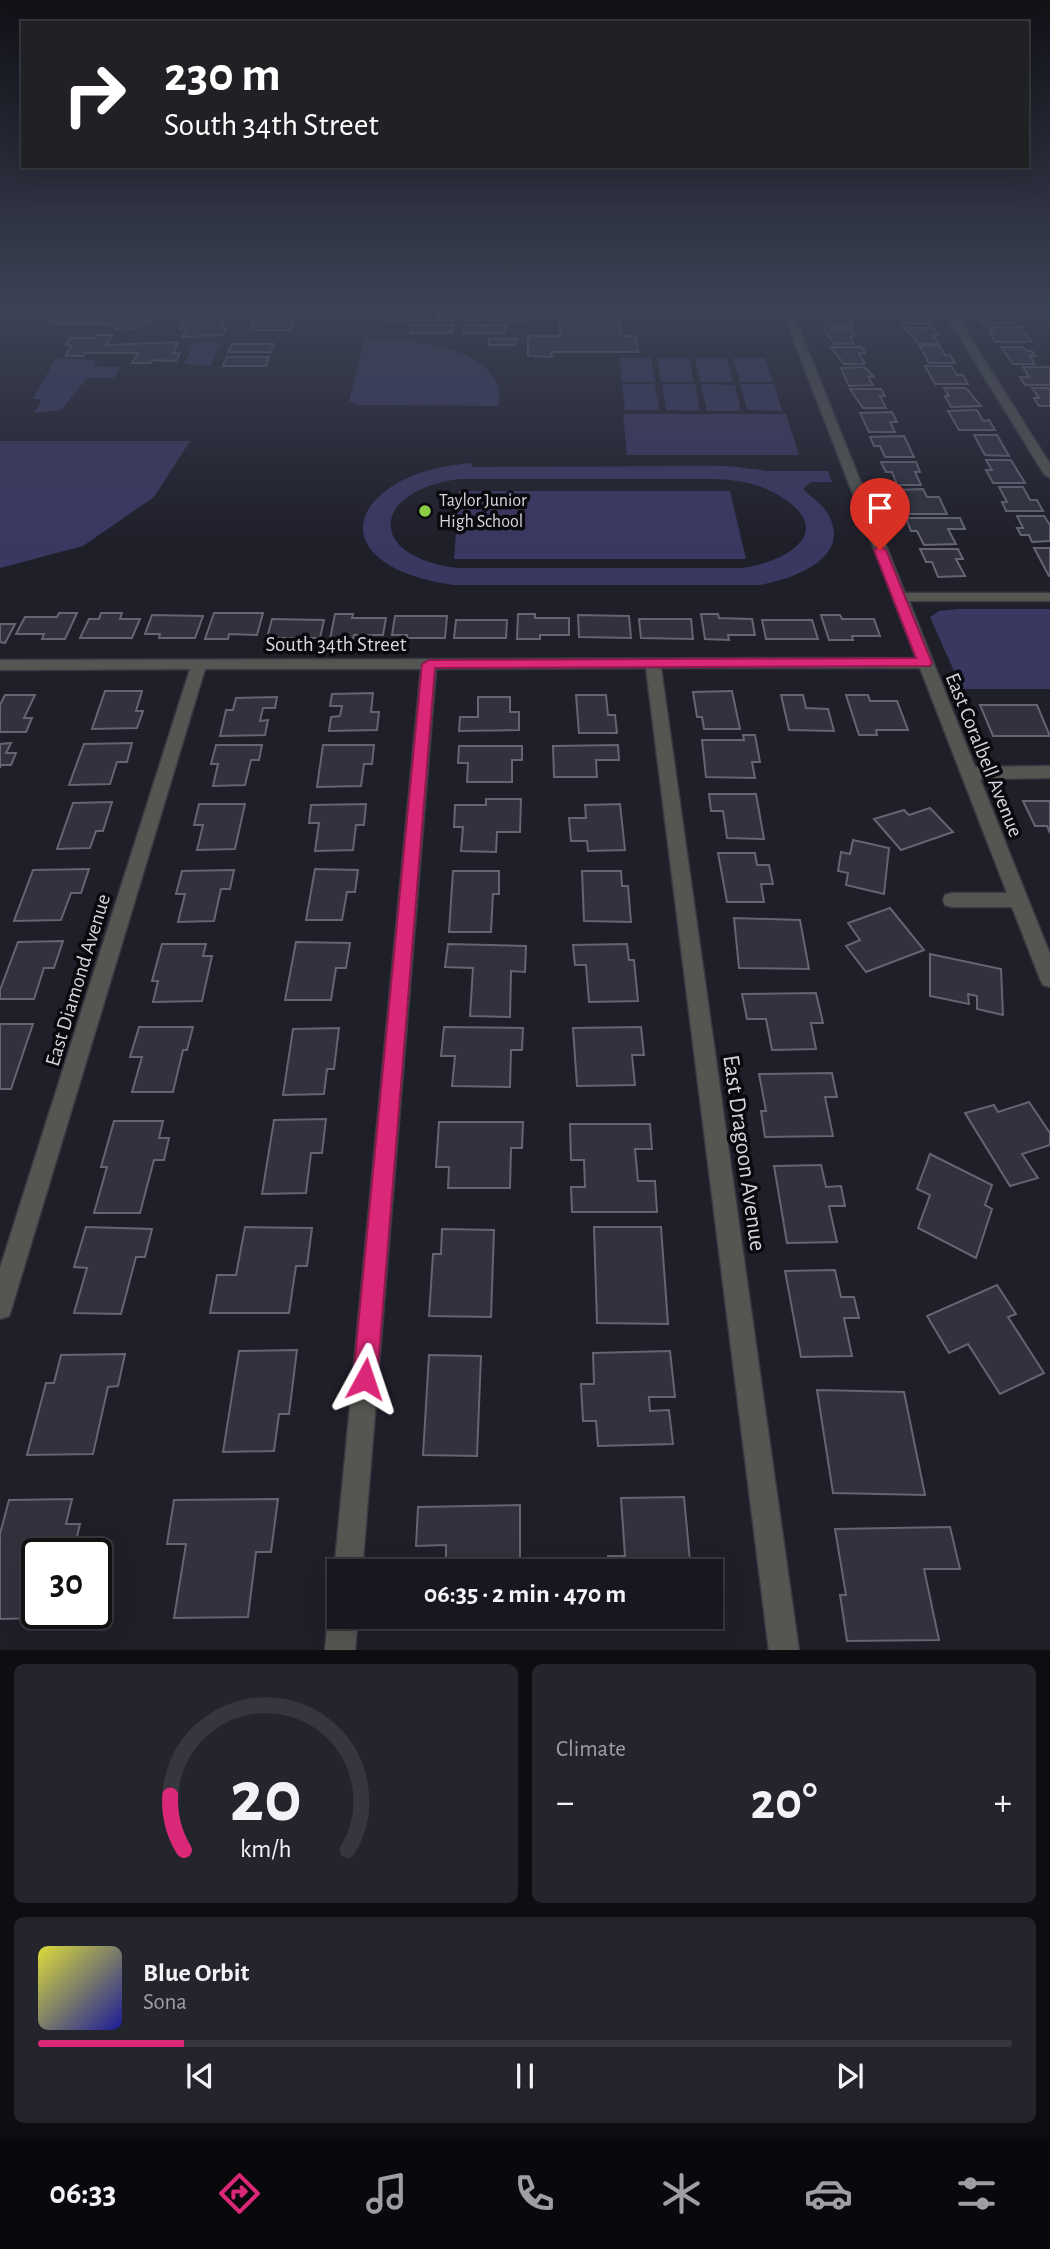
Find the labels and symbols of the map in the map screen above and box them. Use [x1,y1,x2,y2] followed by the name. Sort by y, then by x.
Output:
[850,478,910,550] pin
[439,492,527,531] place label: Taylor Junior High School
[417,503,433,519] marker: Taylor Junior High School
[266,634,407,655] street label: South 34th Street
[941,670,1027,840] street label: East Coralbell Avenue
[42,891,114,1069] street label: East Diamond Avenue
[718,1053,770,1253] street label: East Dragoon Avenue
[328,1342,402,1416] position arrow
[21,1538,112,1629] speed limit sign: 30

